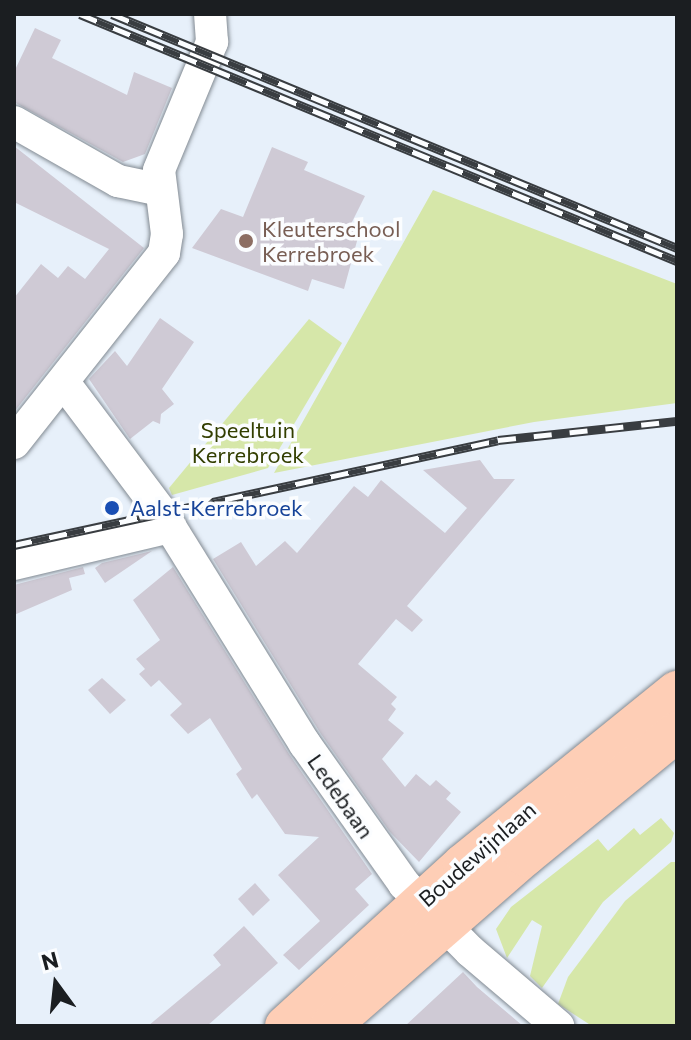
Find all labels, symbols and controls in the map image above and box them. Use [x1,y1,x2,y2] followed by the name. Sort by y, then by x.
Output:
[262,215,400,266] place label: Kleuterschool Kerrebroek
[237,232,255,250] marker: Kleuterschool Kerrebroek
[192,416,304,468] park label: Speeltuin Kerrebroek
[130,495,303,521] place label: Aalst-Kerrebroek
[101,497,123,519] marker: Aalst-Kerrebroek
[302,749,380,843] street label: Ledebaan
[413,796,541,912] street label: Boudewijnlaan
[16,944,96,1024] north arrow
[38,945,61,976] text: N

